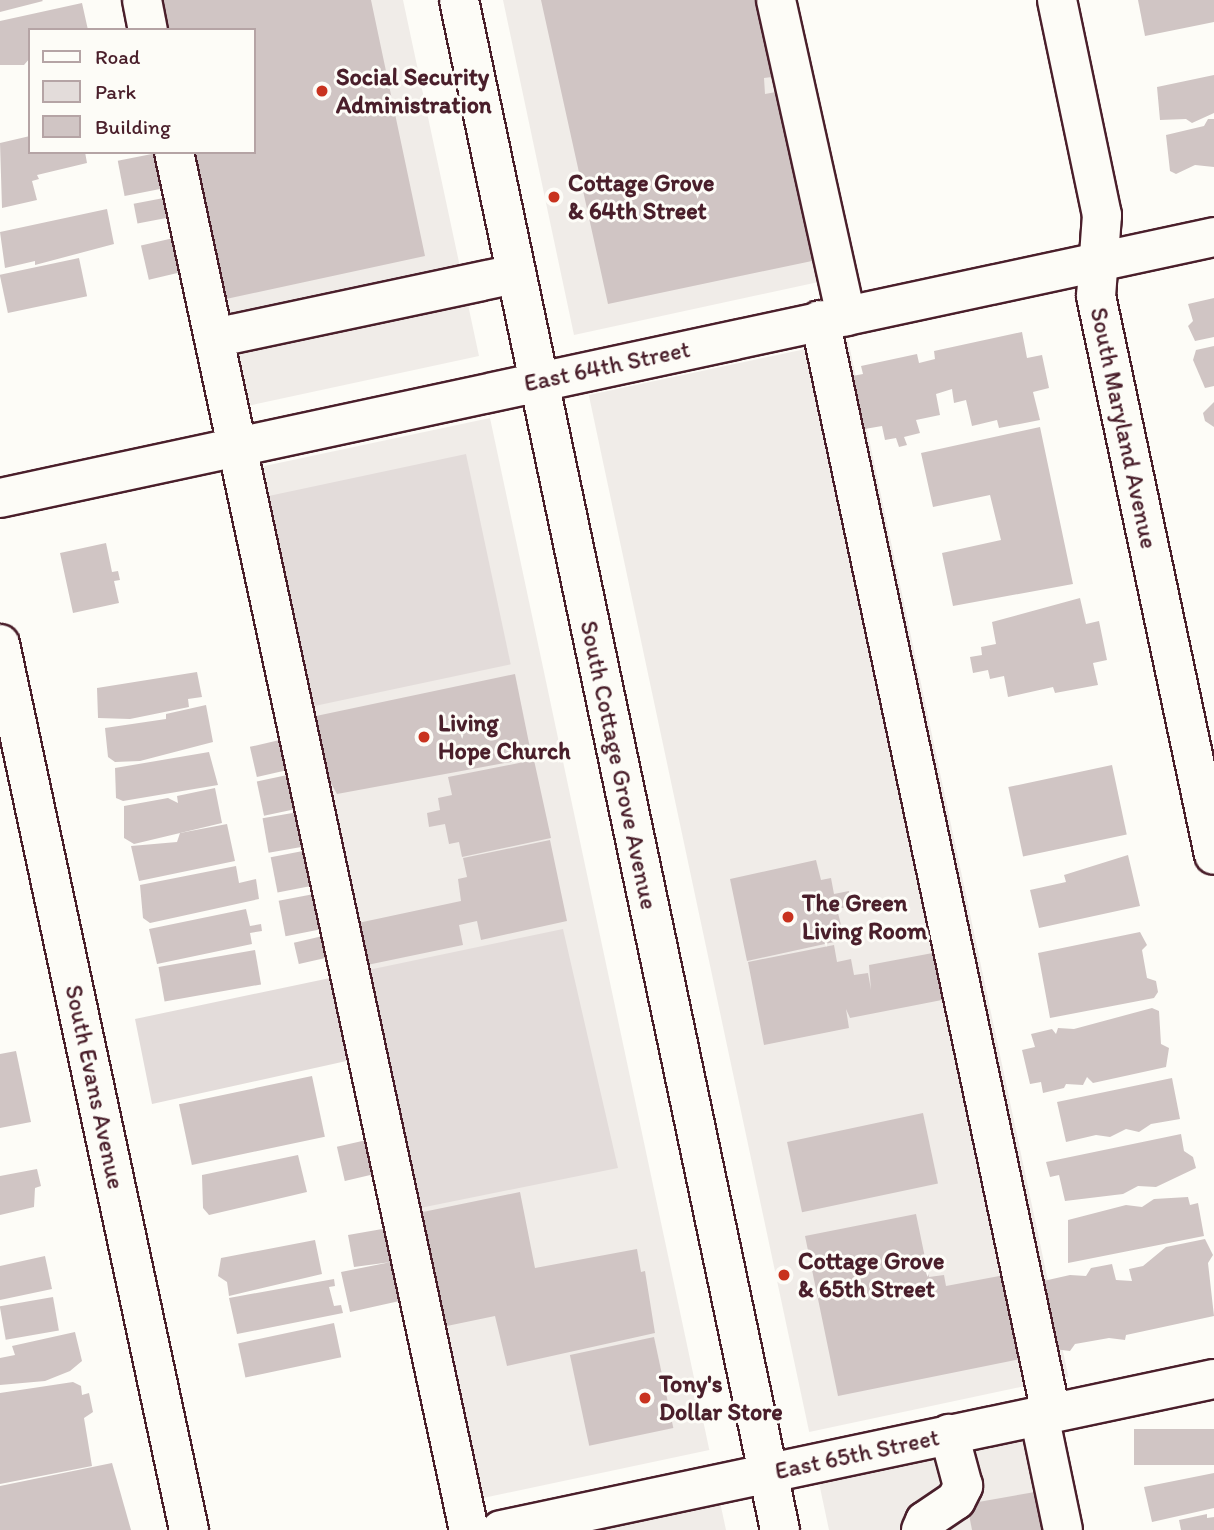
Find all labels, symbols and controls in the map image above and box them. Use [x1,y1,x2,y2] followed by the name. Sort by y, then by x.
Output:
[28,28,256,154] legend
[95,44,140,69] text: Road
[336,63,492,119] place label: Social Security Administration
[95,79,136,104] text: Park
[314,83,330,99] marker: Social Security Administration
[95,114,171,139] text: Building
[568,169,715,225] place label: Cottage Grove & 64th Street
[546,189,562,205] marker: Cottage Grove & 64th Street
[1085,306,1163,550] street label: South Maryland Avenue
[522,334,692,398] street label: East 64th Street
[574,619,664,911] street label: South Cottage Grove Avenue
[438,709,571,765] place label: Living Hope Church
[416,729,432,745] marker: Living Hope Church
[802,889,927,945] place label: The Green Living Room
[780,909,796,925] marker: The Green Living Room
[59,983,131,1191] street label: South Evans Avenue
[798,1247,945,1303] place label: Cottage Grove & 65th Street
[776,1267,792,1283] marker: Cottage Grove & 65th Street
[659,1370,783,1426] place label: Tony's Dollar Store
[637,1390,653,1406] marker: Tony's Dollar Store
[773,1423,941,1485] street label: East 65th Street

